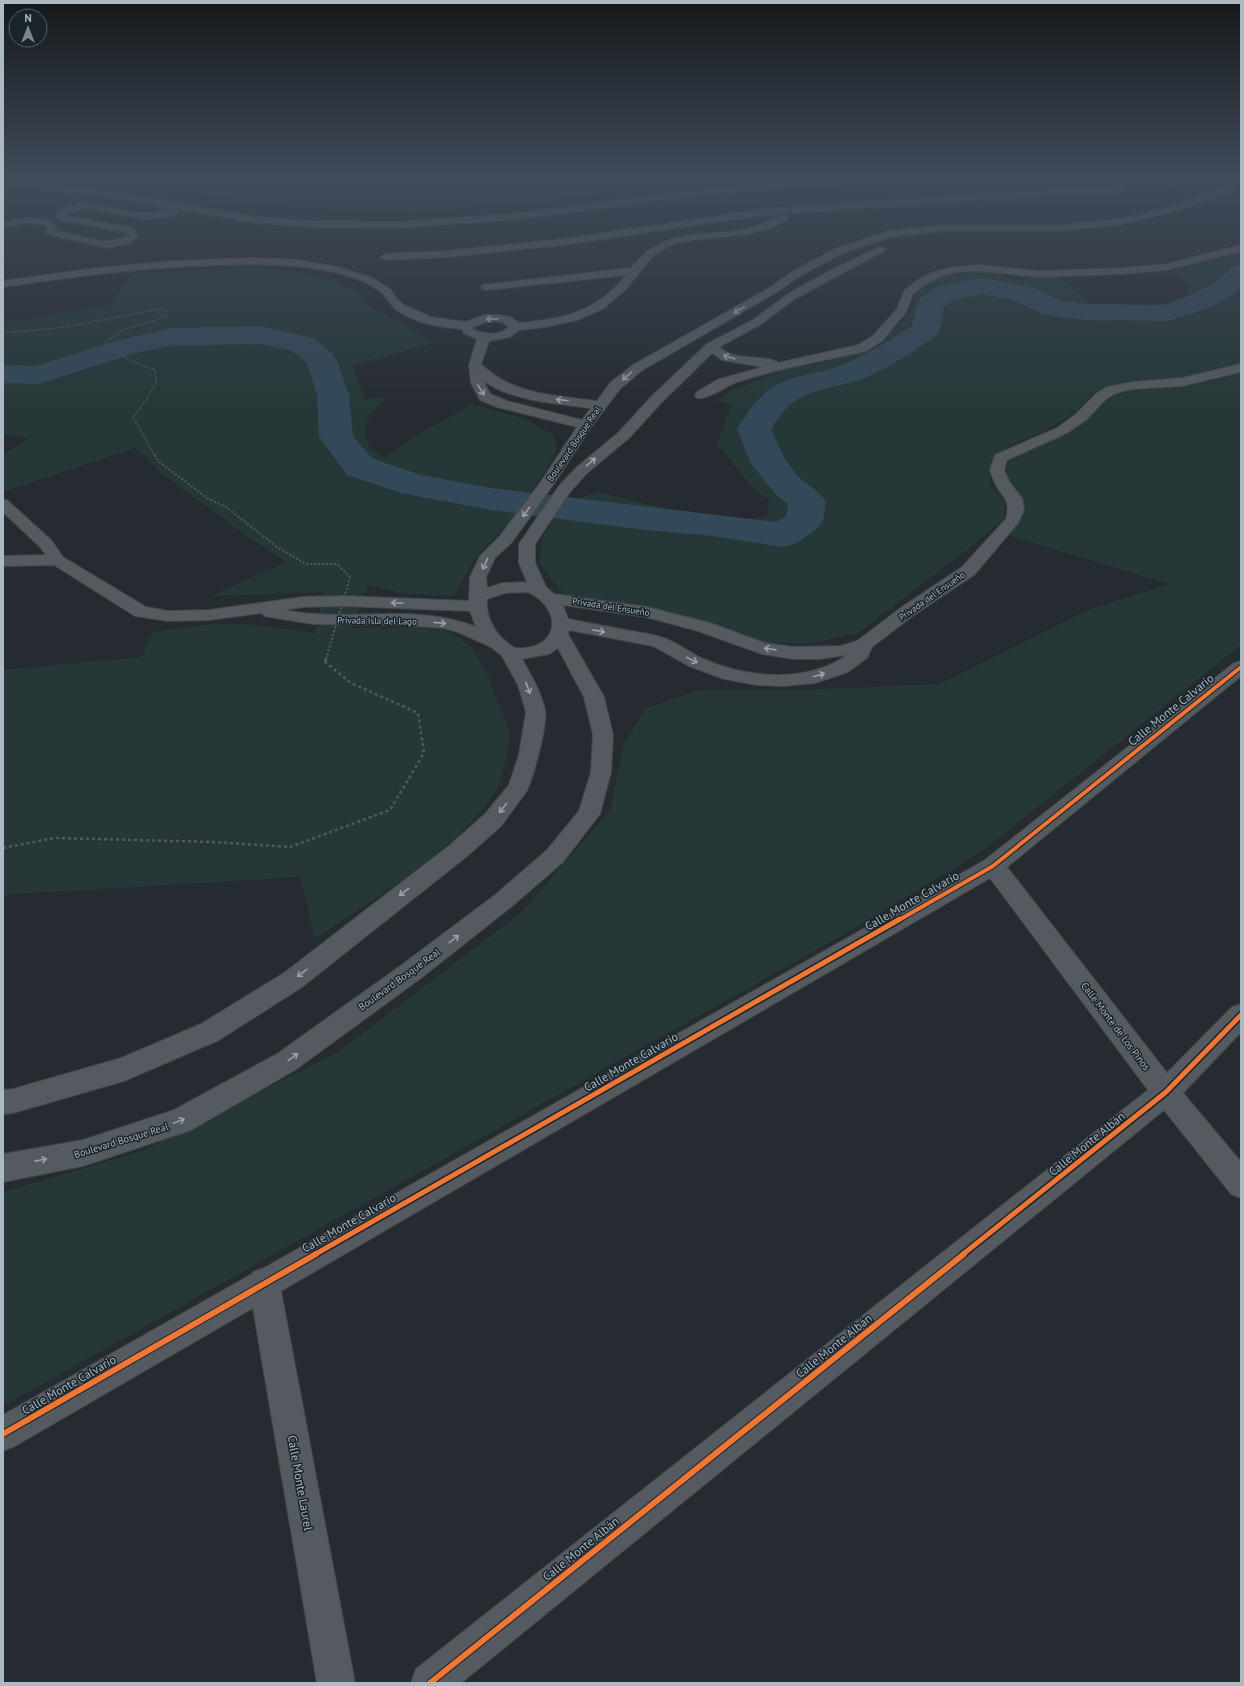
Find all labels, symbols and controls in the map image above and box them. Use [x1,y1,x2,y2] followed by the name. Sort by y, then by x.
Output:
[8,8,48,48] north arrow
[24,11,32,25] text: N
[733,306,745,314] one-way arrow
[486,315,499,323] one-way arrow
[723,353,736,360] one-way arrow
[623,371,633,380] one-way arrow
[477,384,485,396] one-way arrow
[556,396,569,404] one-way arrow
[544,404,603,483] street label: Boulevard Bosque Real
[586,458,597,467] one-way arrow
[522,506,530,517] one-way arrow
[481,557,488,569] one-way arrow
[897,569,967,622] street label: Privada del Ensueño
[572,595,651,618] street label: Privada del Ensueño
[391,600,404,607] one-way arrow
[337,614,417,627] street label: Privada Isla del Lago
[433,619,446,627] one-way arrow
[592,627,605,635] one-way arrow
[764,645,777,653] one-way arrow
[686,657,698,664] one-way arrow
[1125,670,1217,749] street label: Calle Monte Calvario
[812,671,825,678] one-way arrow
[524,681,532,693] one-way arrow
[498,803,507,814] one-way arrow
[862,868,961,934] street label: Calle Monte Calvario
[398,888,409,897] one-way arrow
[448,934,459,943] one-way arrow
[356,945,443,1013] street label: Boulevard Bosque Real
[296,968,307,977] one-way arrow
[1078,980,1153,1073] street label: Calle Monte de Los Pinos
[581,1029,680,1095] street label: Calle Monte Calvario
[287,1053,298,1061] one-way arrow
[1046,1108,1128,1179] street label: Calle Monte Albán
[173,1116,185,1124] one-way arrow
[72,1120,170,1161] street label: Boulevard Bosque Real
[34,1156,47,1164] one-way arrow
[299,1190,398,1256] street label: Calle Monte Calvario
[793,1310,875,1381] street label: Calle Monte Albán
[19,1352,118,1418] street label: Calle Monte Calvario
[285,1434,316,1532] street label: Calle Monte Laurel
[540,1513,622,1584] street label: Calle Monte Albán

